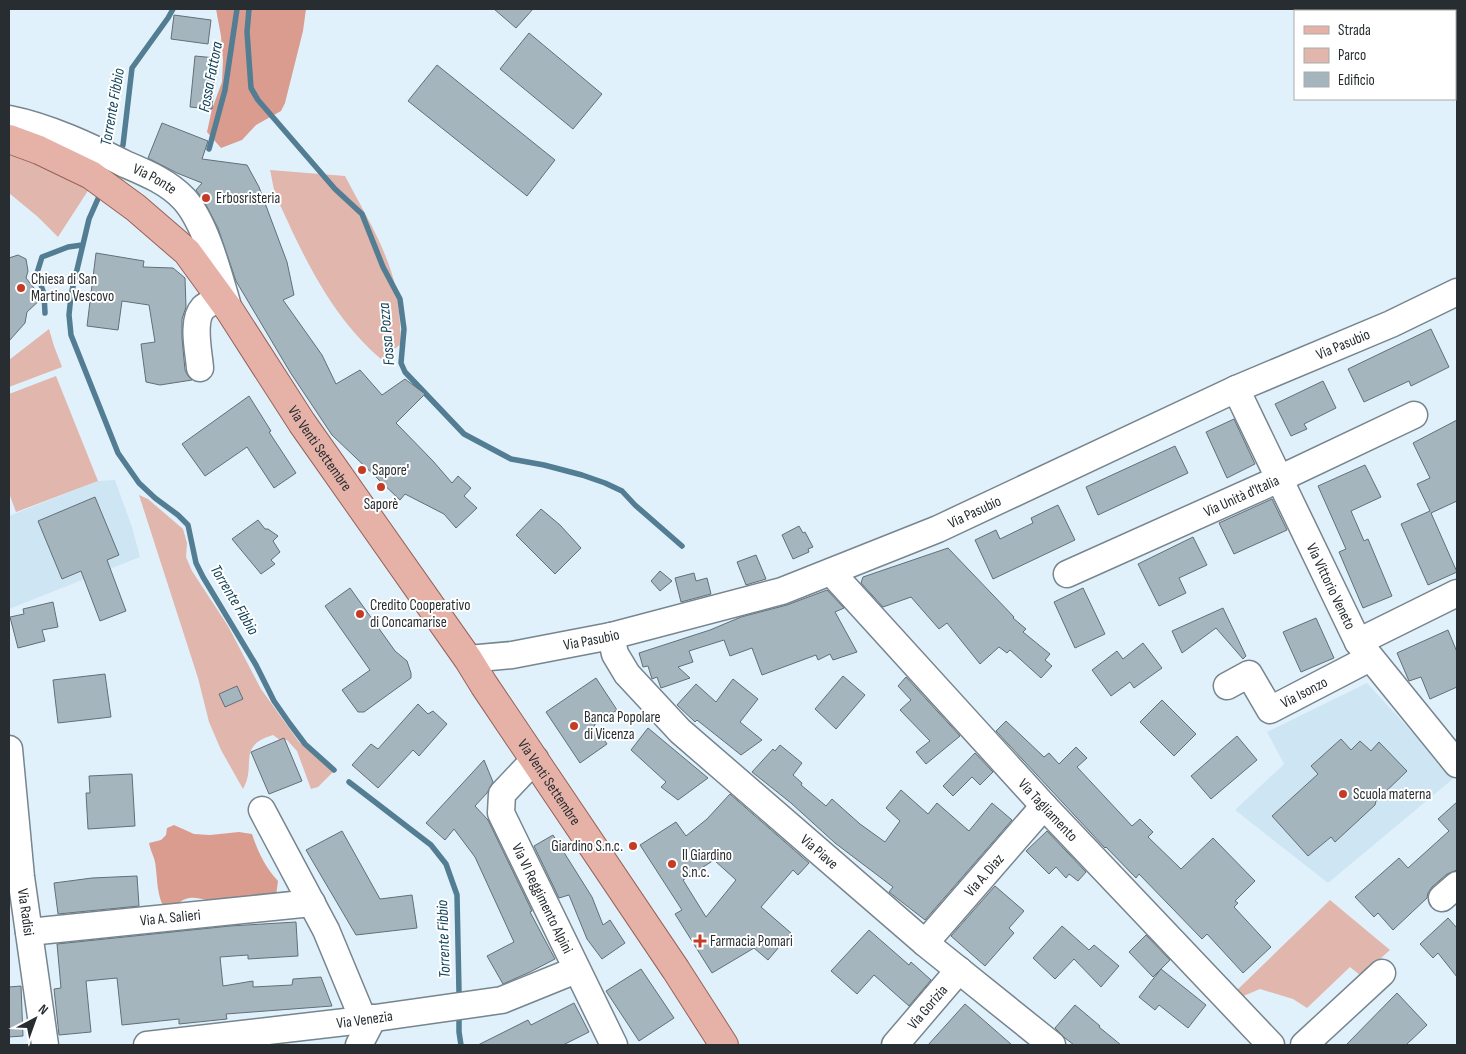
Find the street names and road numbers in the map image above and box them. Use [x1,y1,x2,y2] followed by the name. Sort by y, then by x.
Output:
[130,159,181,198] street label: Via Ponte
[1313,324,1373,364] street label: Via Pasubio
[284,402,356,495] street label: Via Venti Settembre
[1201,471,1282,521] street label: Via Unità d'Italia
[945,491,1004,532] street label: Via Pasubio
[1302,540,1360,633] street label: Via Vittorio Veneto
[562,625,621,654] street label: Via Pasubio
[1277,672,1331,712] street label: Via Isonzo
[514,735,585,829] street label: Via Venti Settembre
[1014,774,1082,845] street label: Via Tagliamento
[796,830,842,873] street label: Via Piave
[508,840,578,957] street label: Via VI Reggimento Alpini
[960,849,1008,900] street label: Via A. Diaz
[13,887,39,937] street label: Via Radisi
[139,905,202,930] street label: Via A. Salieri
[903,981,952,1033] street label: Via Gorizia
[335,1006,394,1032] street label: Via Venezia

